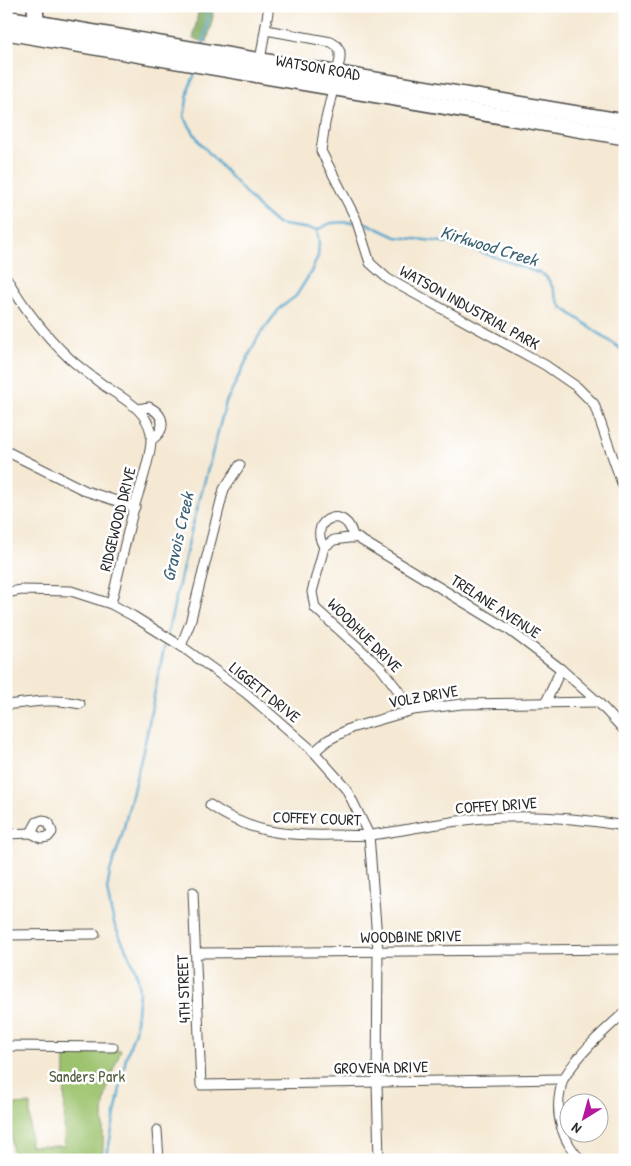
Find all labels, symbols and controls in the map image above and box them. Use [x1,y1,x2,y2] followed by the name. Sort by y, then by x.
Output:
[274,49,362,85] street label: WATSON ROAD
[437,219,542,273] water label: Kirkwood Creek
[396,259,544,355] street label: WATSON INDUSTRIAL PARK
[93,464,141,574] street label: RIDGEWOOD DRIVE
[155,488,200,584] water label: Gravois Creek
[447,569,545,643] street label: TRELANE AVENUE
[323,593,407,677] street label: WOODHUE DRIVE
[225,657,305,727] street label: LIGGETT DRIVE
[386,679,460,713] street label: VOLZ DRIVE
[454,791,538,819] street label: COFFEY DRIVE
[272,805,362,831] street label: COFFEY COURT
[360,924,462,948] street label: WOODBINE DRIVE
[171,954,195,1024] street label: 4TH STREET
[334,1055,428,1079] street label: GROVENA DRIVE
[49,1065,125,1087] park label: Sanders Park
[558,1094,608,1144] north arrow
[567,1119,585,1139] text: N

